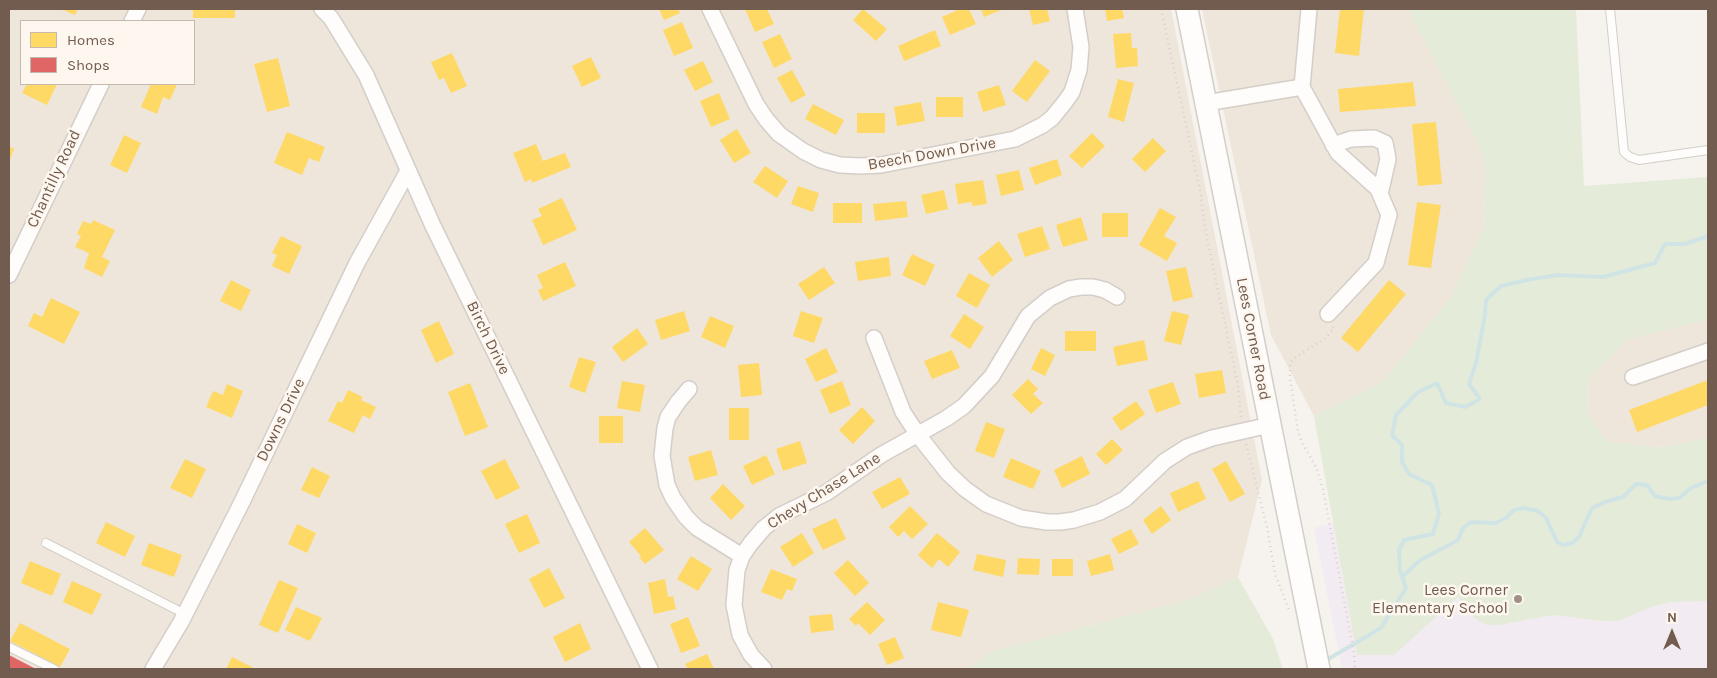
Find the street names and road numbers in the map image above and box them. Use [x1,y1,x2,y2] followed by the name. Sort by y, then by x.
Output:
[23,127,85,231] street label: Chantilly Road
[866,133,998,175] street label: Beech Down Drive
[1232,276,1274,402] street label: Lees Corner Road
[462,298,514,378] street label: Birch Drive
[253,375,309,465] street label: Downs Drive
[764,448,884,534] street label: Chevy Chase Lane

